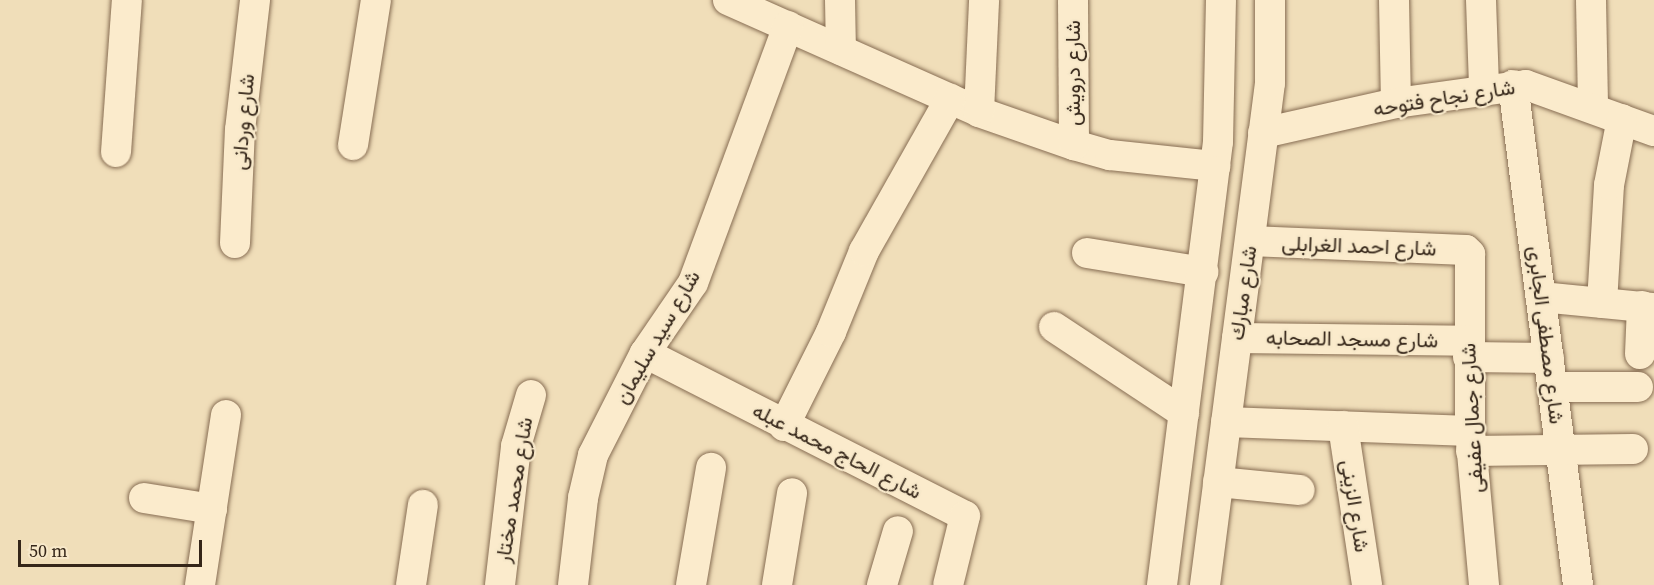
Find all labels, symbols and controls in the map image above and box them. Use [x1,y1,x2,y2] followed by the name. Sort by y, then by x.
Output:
[1060,20,1086,126] street label: شارع درويش
[226,73,260,171] street label: شارع وردانى
[1371,74,1517,122] street label: شارع نجاح فتوحه
[1281,231,1437,261] street label: شارع احمد الغرابلى
[1224,244,1262,342] street label: شارع مبارك
[1523,244,1569,426] street label: شارع مصطفى الجابرى
[609,266,705,408] street label: شارع سيد سليمان
[1266,325,1438,353] street label: شارع مسجد الصحابه
[1455,342,1489,494] street label: شارع جمال عفيفى
[748,398,926,504] street label: شارع الحاج محمد عبله
[490,415,538,565] street label: شارع محمد مختار
[1335,458,1375,554] street label: شارع الزينى
[21,528,206,566] scale bar
[29,538,67,563] text: 50 m

